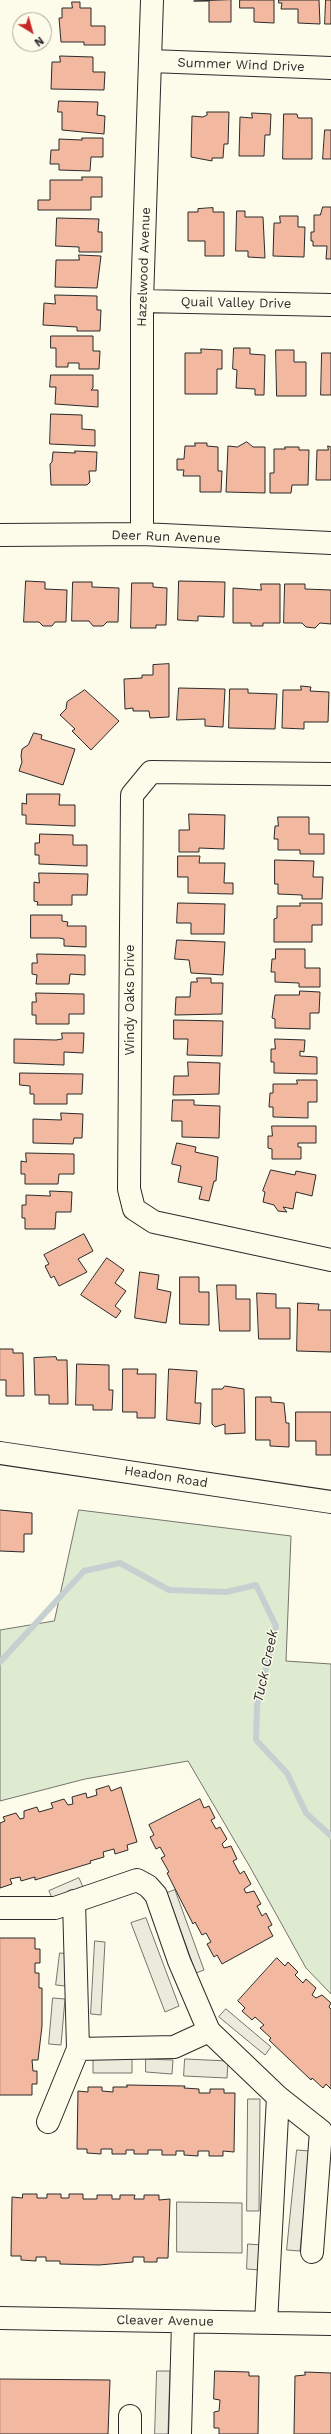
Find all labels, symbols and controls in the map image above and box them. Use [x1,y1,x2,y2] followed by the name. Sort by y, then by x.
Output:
[12,12,52,52] north arrow
[32,34,46,49] text: N
[177,55,305,75] street label: Summer Wind Drive
[134,207,154,327] street label: Hazelwood Avenue
[181,294,291,312] street label: Quail Valley Drive
[111,527,221,547] street label: Deer Run Avenue
[122,944,138,1056] street label: Windy Oaks Drive
[123,1463,209,1491] street label: Headon Road
[250,1628,282,1704] water label: Tuck Creek
[116,2312,214,2330] street label: Cleaver Avenue

